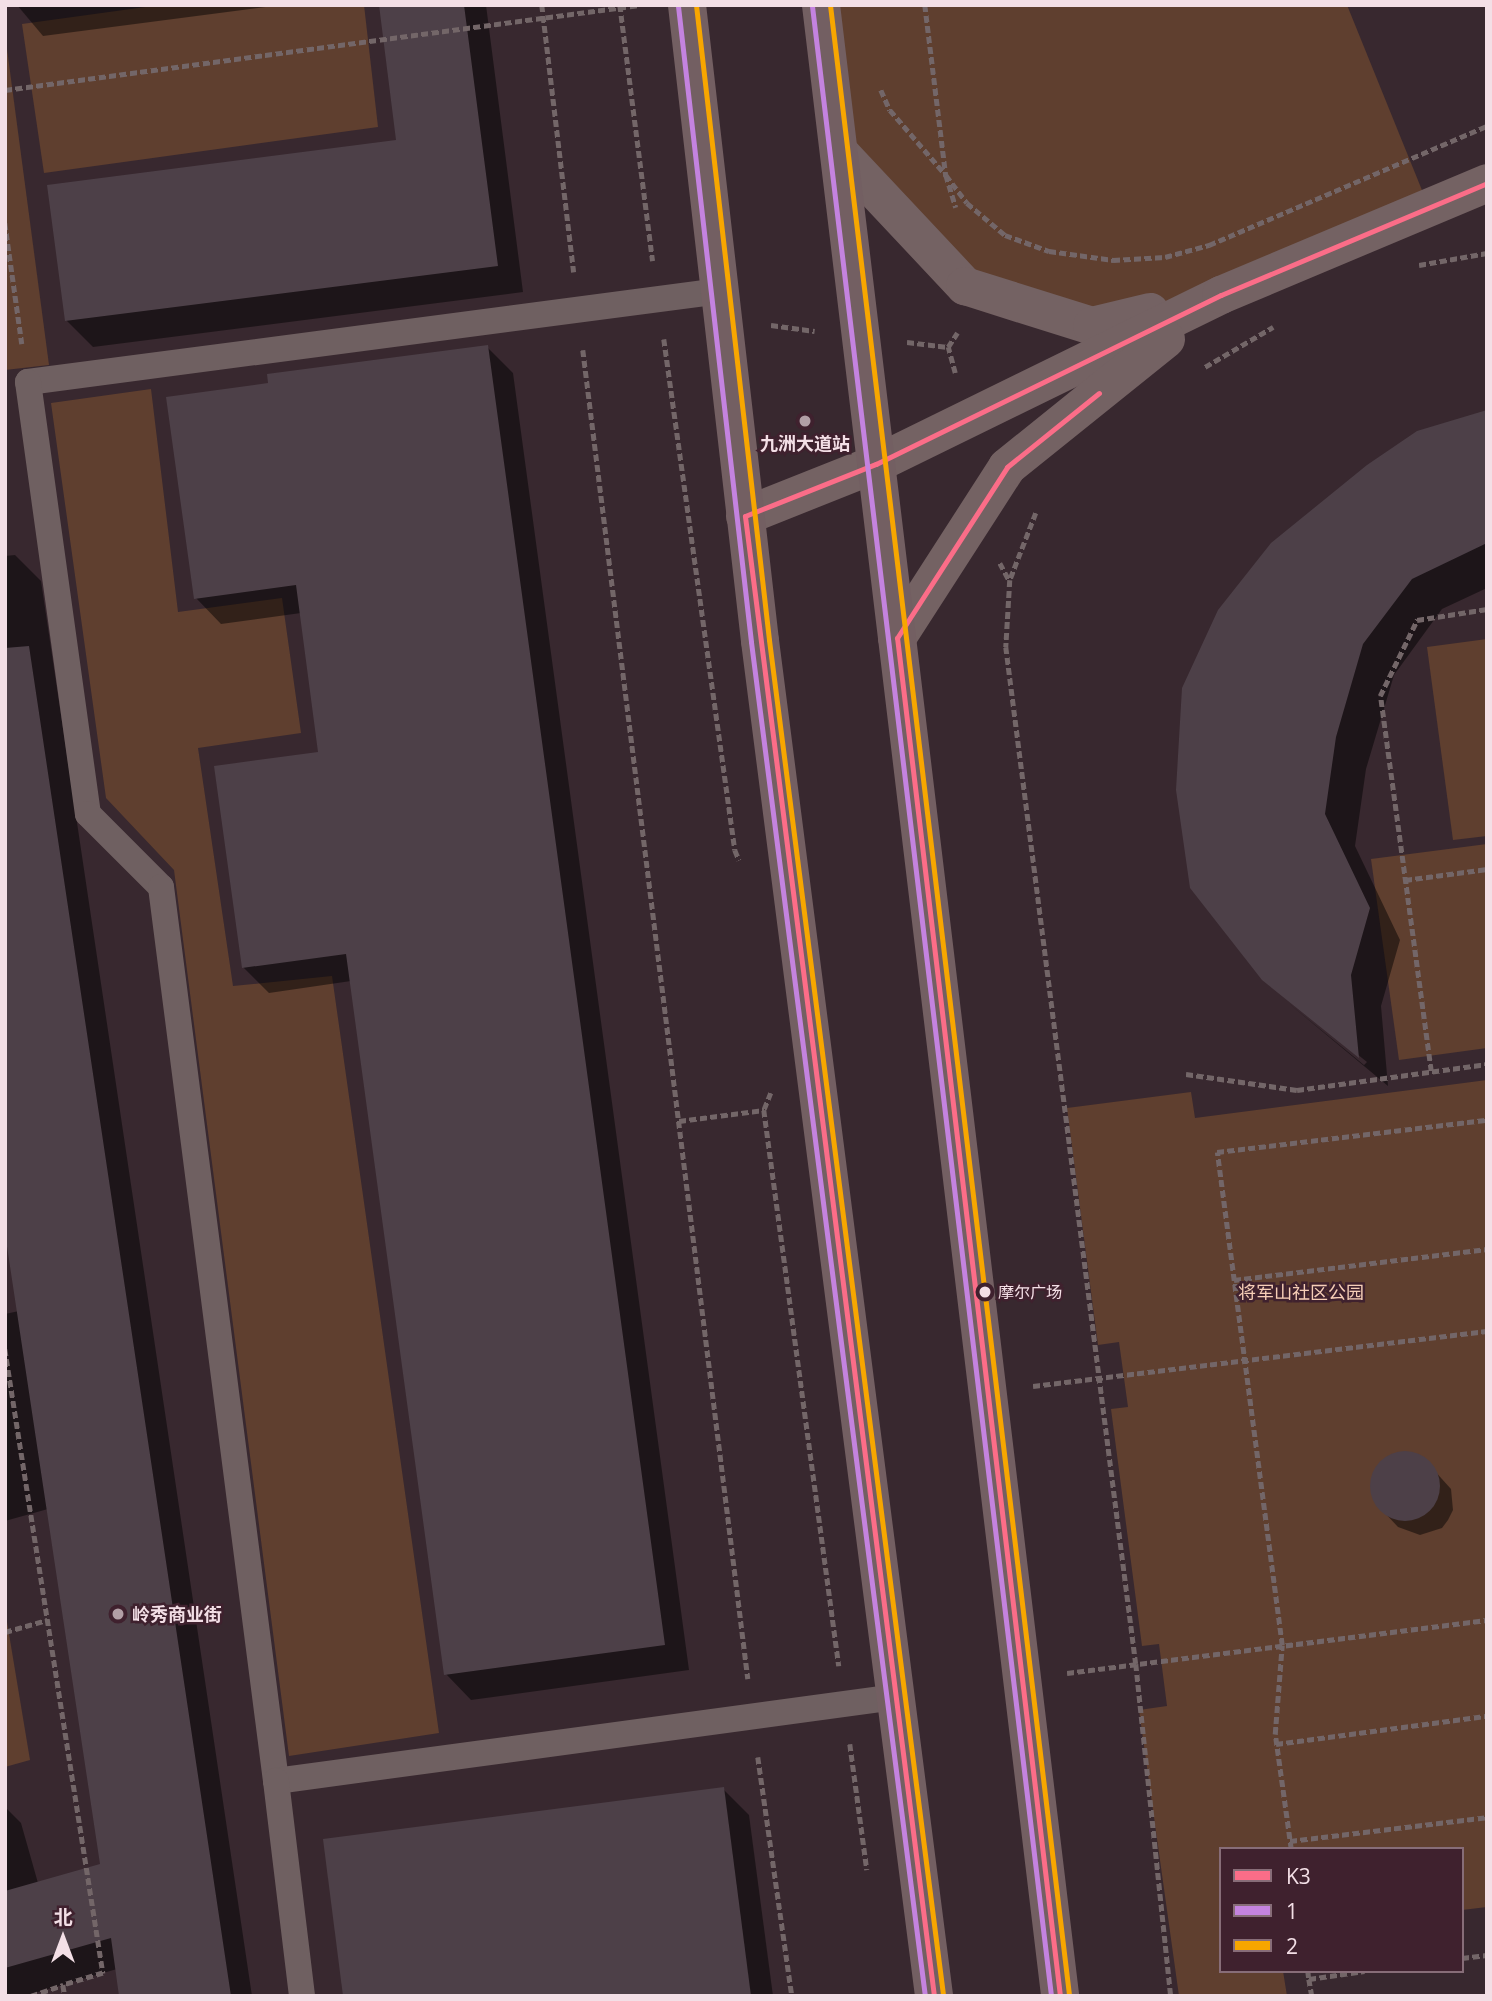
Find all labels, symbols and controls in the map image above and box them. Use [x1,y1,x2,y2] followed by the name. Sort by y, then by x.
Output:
[797,413,813,429] marker: 九洲大道站
[760,432,850,454] place label: 九洲大道站
[1238,1281,1364,1303] park label: 将军山社区公园
[998,1282,1062,1302] place label: 摩尔广场
[978,1285,992,1299] marker: 摩尔广场
[132,1603,222,1625] place label: 岭秀商业街
[110,1606,126,1622] marker: 岭秀商业街
[1219,1847,1464,1973] legend
[1286,1862,1311,1890] text: K3
[1286,1897,1298,1925] text: 1
[28,1903,98,1973] north arrow
[53,1904,73,1930] text: 北
[1286,1932,1298,1960] text: 2

